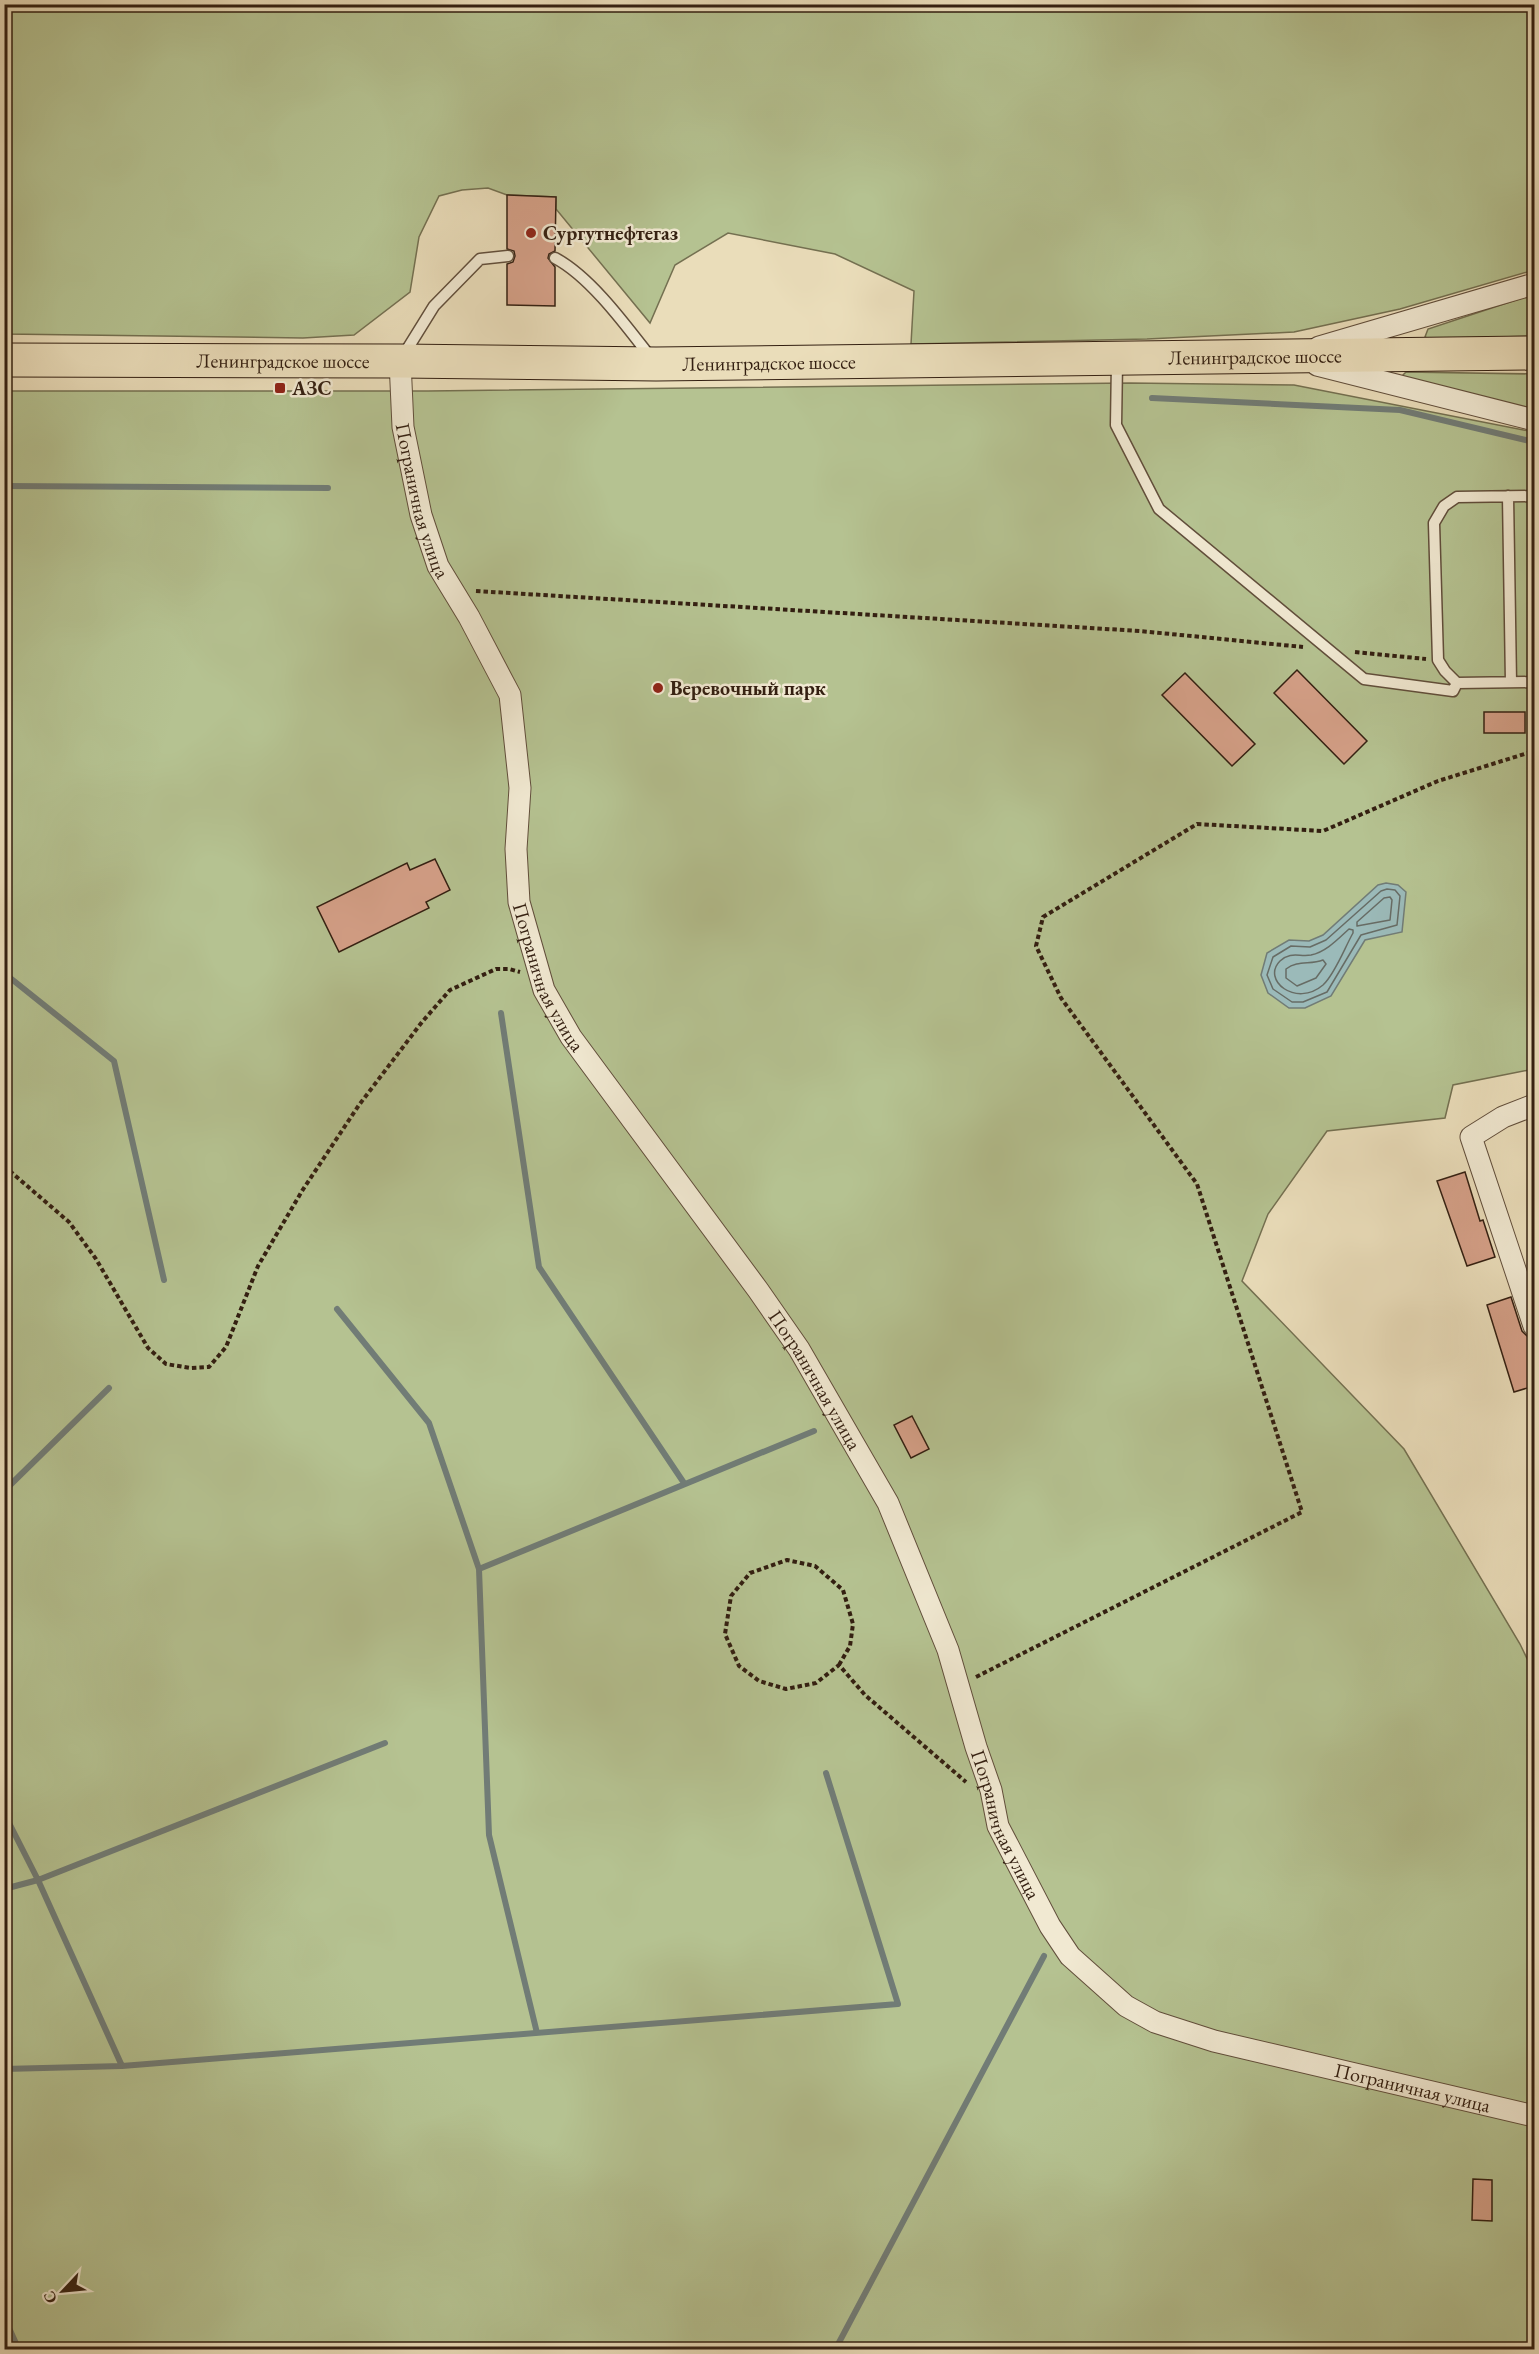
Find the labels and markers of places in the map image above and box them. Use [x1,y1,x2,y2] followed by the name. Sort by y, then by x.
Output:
[543,220,678,246] place label: Сургутнефтегаз
[524,226,538,240] marker: Сургутнефтегаз
[291,375,332,401] place label: АЗС
[273,381,287,395] marker: АЗС
[670,675,826,701] place label: Веревочный парк
[651,681,665,695] marker: Веревочный парк

